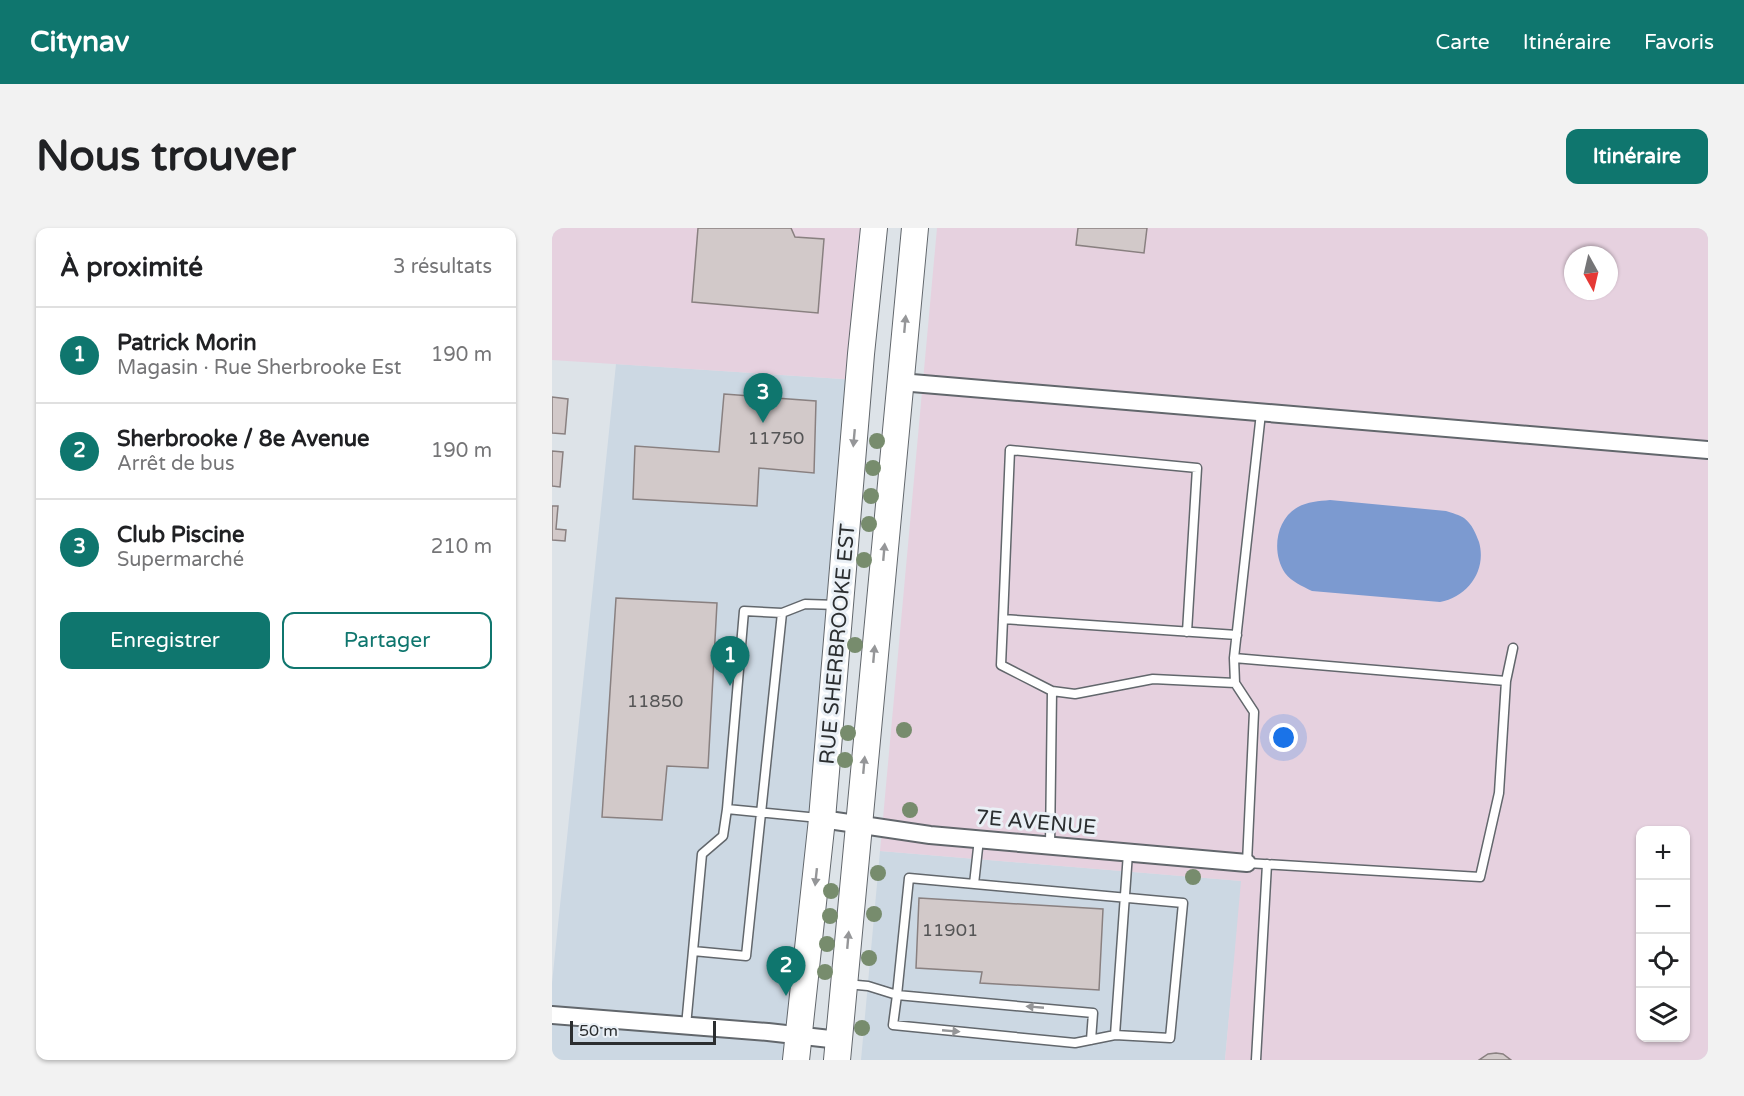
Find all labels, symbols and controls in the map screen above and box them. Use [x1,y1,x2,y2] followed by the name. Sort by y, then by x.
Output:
[30,25,129,59] text: Citynav
[1436,30,1490,55] text: Carte
[1523,30,1611,55] text: Itinéraire
[1644,30,1714,55] text: Favoris
[1566,129,1708,184] button: Itinéraire
[36,131,296,182] text: Nous trouver
[1564,246,1618,300] north arrow
[60,252,203,283] text: À proximité
[393,255,492,279] text: 3 résultats
[900,315,910,334] one-way arrow
[117,330,257,356] text: Patrick Morin
[73,343,86,367] text: 1
[431,343,492,367] text: 190 m
[117,356,401,380] text: Magasin · Rue Sherbrooke Est
[744,374,782,423] pin: 3
[117,426,370,452] text: Sherbrooke / 8e Avenue
[748,427,804,449] house number: 11750
[849,429,858,448] one-way arrow
[73,439,86,463] text: 2
[431,439,492,463] text: 190 m
[117,452,235,476] text: Arrêt de bus
[117,522,244,548] text: Club Piscine
[815,522,861,766] street label: RUE SHERBROOKE EST
[73,535,86,559] text: 3
[431,535,492,559] text: 210 m
[879,542,889,561] one-way arrow
[117,548,244,572] text: Supermarché
[60,612,270,669] button: Enregistrer
[282,612,492,669] button: Partager
[710,636,750,686] pin: 1
[869,645,879,664] one-way arrow
[627,690,683,712] house number: 11850
[1269,723,1298,752] your location
[859,755,869,774] one-way arrow
[975,805,1097,840] street label: 7E AVENUE
[1636,826,1690,1042] map controls
[1636,826,1690,880] button: +
[811,867,821,886] one-way arrow
[1636,880,1690,934] button: −
[922,919,978,941] house number: 11901
[843,931,853,950] one-way arrow
[1636,934,1690,988] button: locate
[766,946,806,996] pin: 2
[1636,988,1690,1042] button: layers
[1025,1002,1044,1012] one-way arrow
[570,1018,716,1046] scale bar
[579,1021,618,1041] text: 50 m
[941,1026,960,1036] one-way arrow

